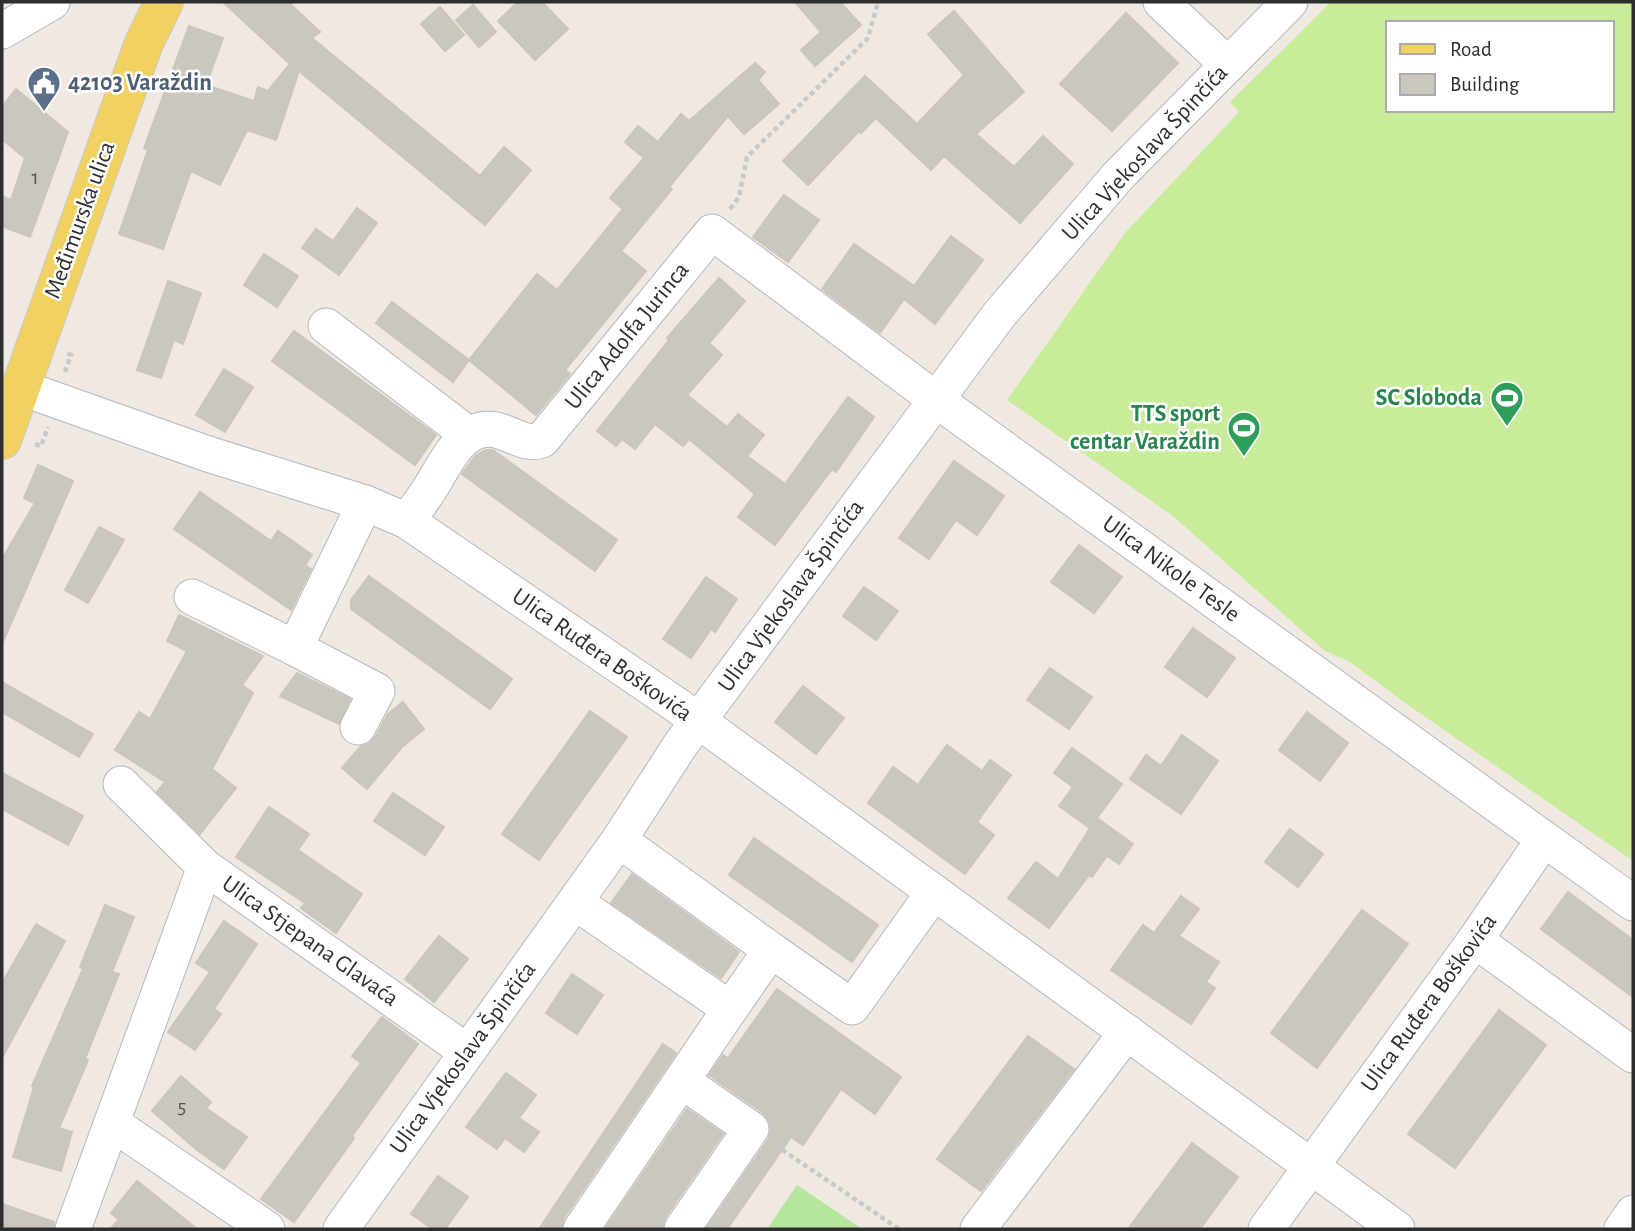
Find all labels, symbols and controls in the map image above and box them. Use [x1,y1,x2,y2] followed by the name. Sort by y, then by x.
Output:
[1386,21,1614,112] legend
[1450,39,1492,60] text: Road
[1057,60,1232,246] street label: Ulica Vjekoslava Špinčića
[25,64,63,113] public building icon: 42103 Varaždin
[68,71,212,95] place label: 42103 Varaždin
[1450,74,1520,95] text: Building
[40,138,120,302] street label: Međimurska ulica
[31,167,39,188] house number: 1
[560,258,694,414] street label: Ulica Adolfa Jurinca
[1488,379,1526,428] sports icon: SC Sloboda
[1375,386,1482,410] place label: SC Sloboda
[1070,402,1220,454] place label: TTS sport centar Varaždin
[1225,409,1263,458] sports icon: TTS sport centar Varaždin
[713,495,868,696] street label: Ulica Vjekoslava Špinčića
[1098,511,1244,627] street label: Ulica Nikole Tesle
[508,584,696,726] street label: Ulica Ruđera Boškovića
[217,871,403,1011] street label: Ulica Stjepana Glavaća
[1357,910,1501,1096] street label: Ulica Ruđera Boškovića
[385,957,540,1158] street label: Ulica Vjekoslava Špinčića
[178,1096,186,1117] house number: 5

